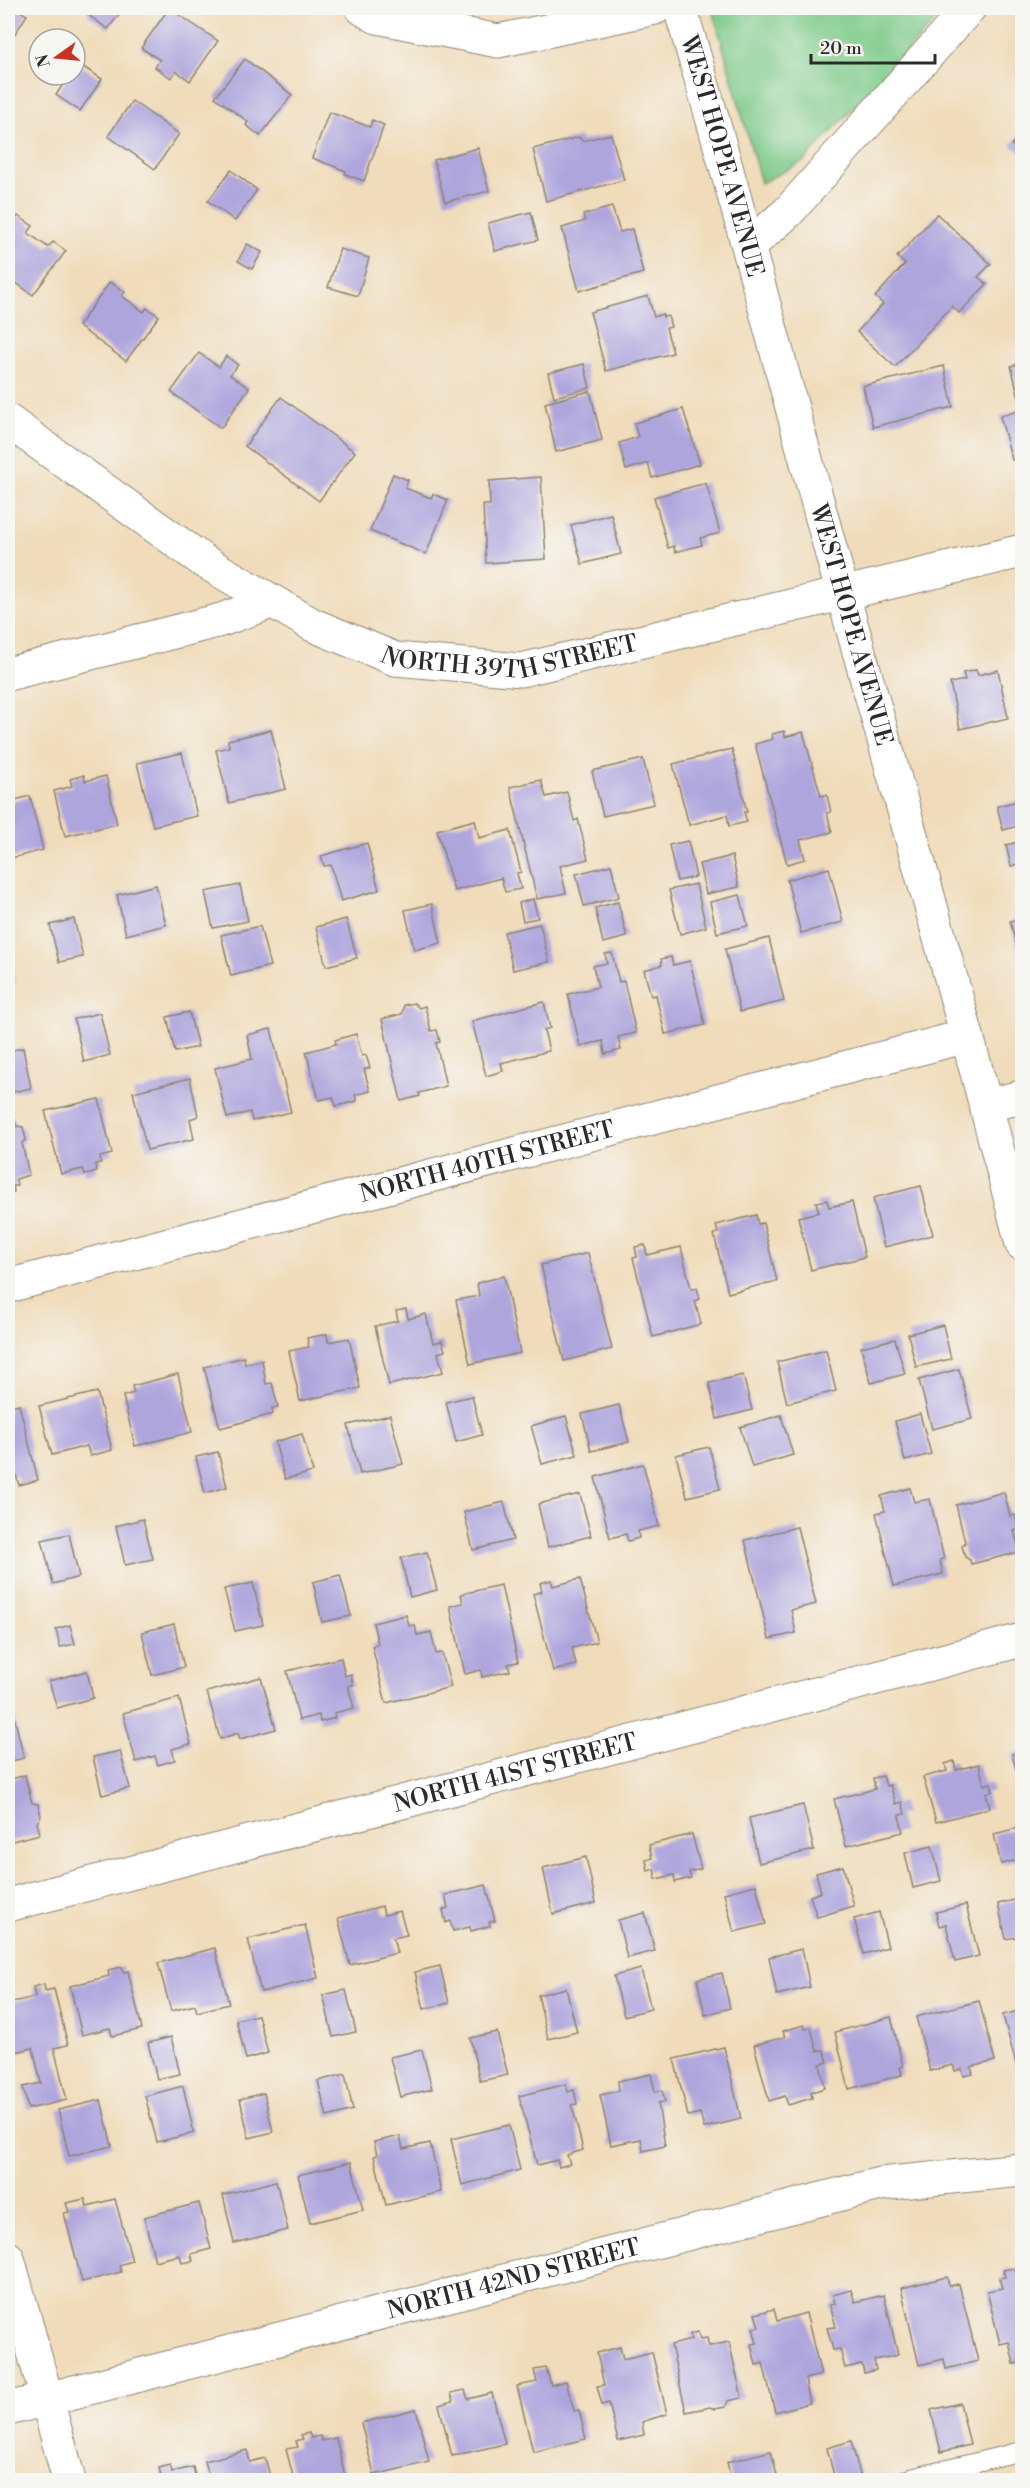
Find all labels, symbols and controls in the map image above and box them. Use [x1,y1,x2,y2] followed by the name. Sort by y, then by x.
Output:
[27,27,87,87] north arrow
[811,27,936,65] scale bar
[673,31,770,280] street label: WEST HOPE AVENUE
[820,37,862,60] text: 20 m
[32,52,55,69] text: N
[802,500,899,749] street label: WEST HOPE AVENUE
[376,629,641,686] street label: NORTH 39TH STREET
[357,1115,618,1210] street label: NORTH 40TH STREET
[390,1727,640,1820] street label: NORTH 41ST STREET
[384,2232,644,2327] street label: NORTH 42ND STREET

